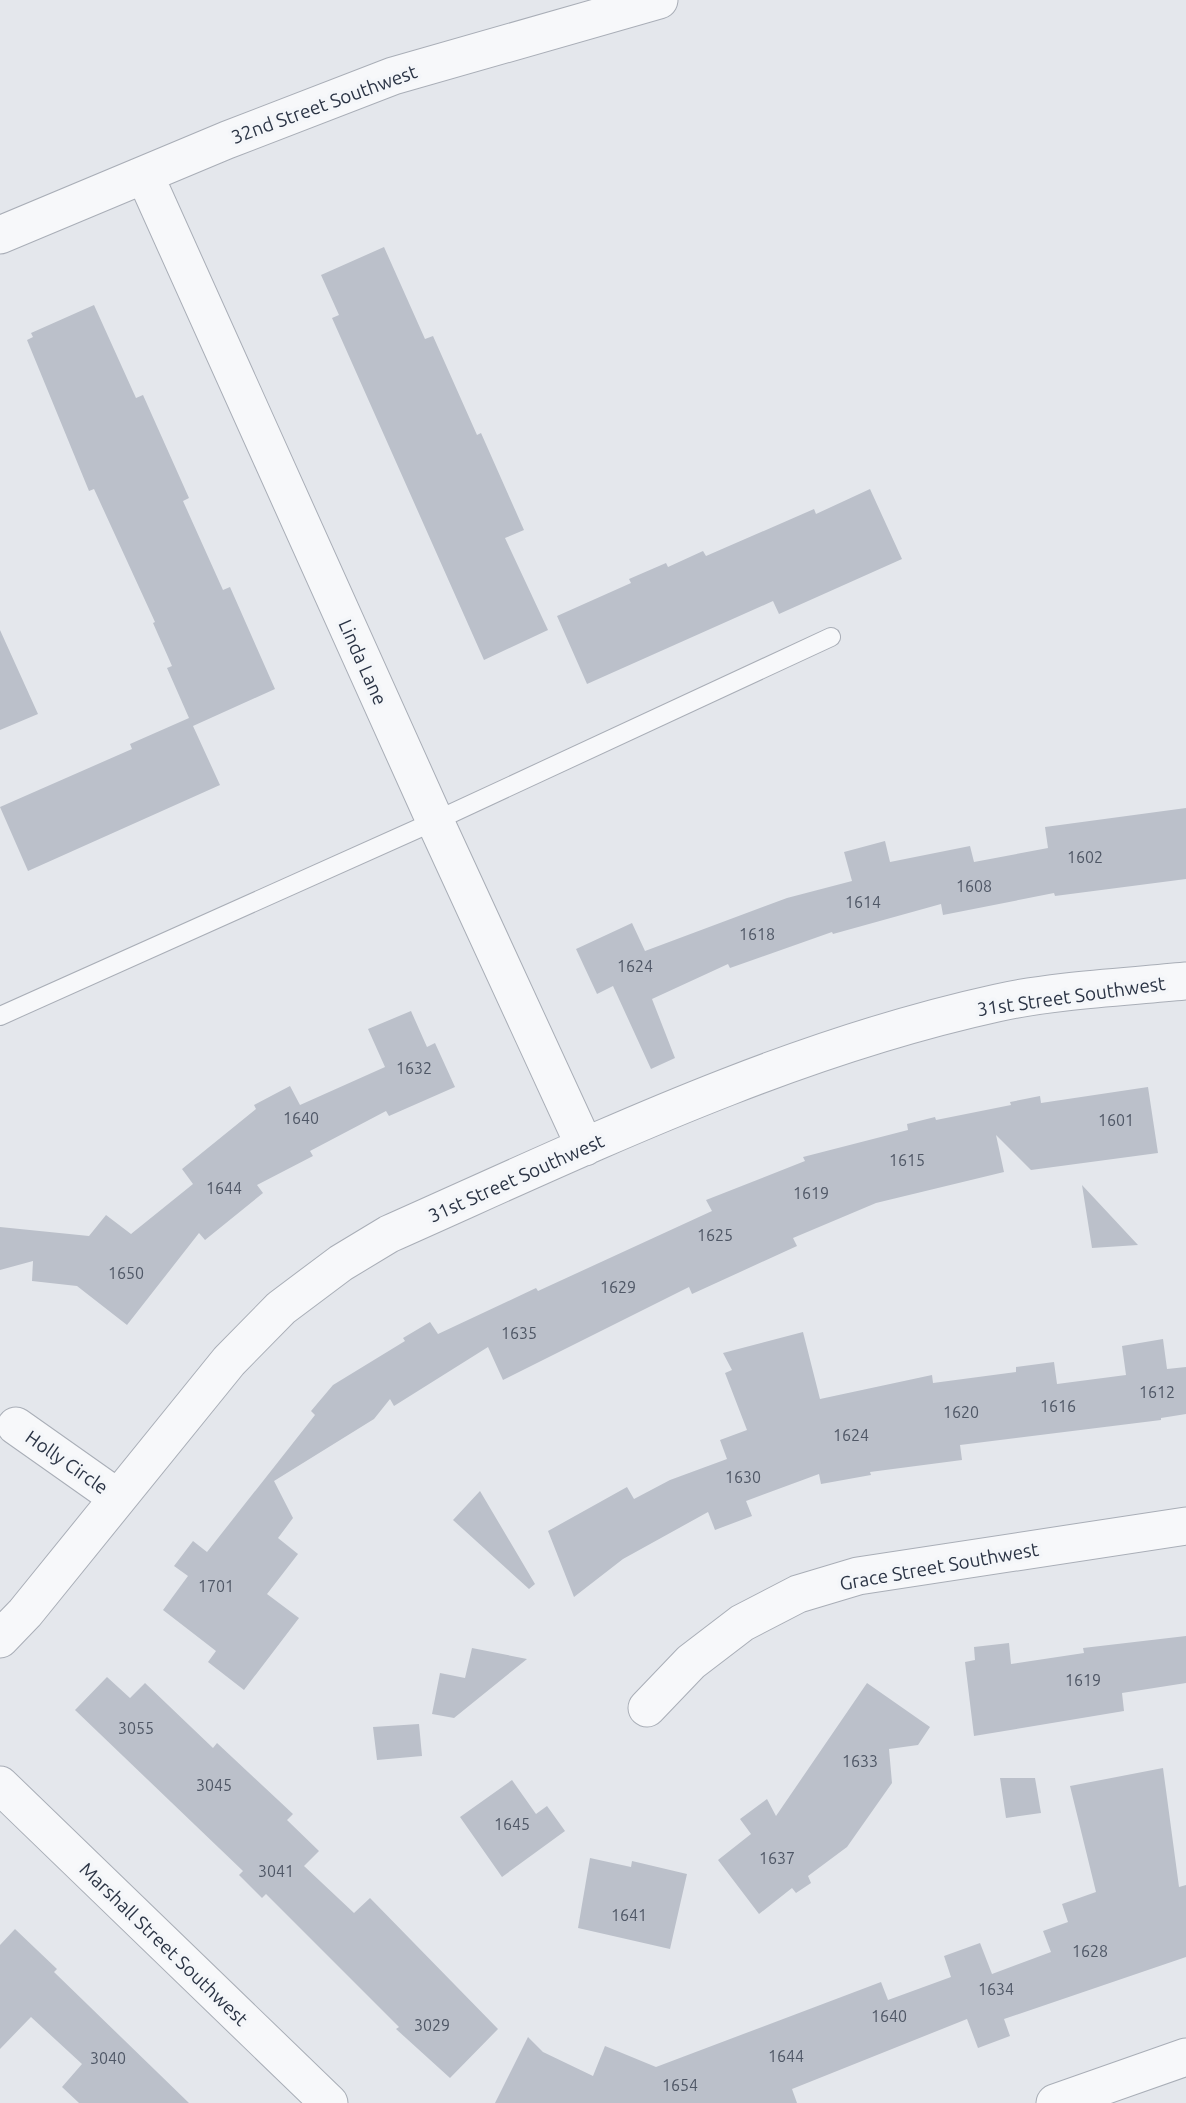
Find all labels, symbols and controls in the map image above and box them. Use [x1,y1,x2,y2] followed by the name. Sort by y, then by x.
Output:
[228,60,420,148] street label: 32nd Street Southwest
[334,616,392,708] street label: Linda Lane
[1067,848,1103,866] house number: 1602
[956,877,992,895] house number: 1608
[845,893,881,911] house number: 1614
[739,925,775,943] house number: 1618
[617,957,653,975] house number: 1624
[975,972,1167,1020] street label: 31st Street Southwest
[396,1059,432,1077] house number: 1632
[283,1109,319,1127] house number: 1640
[1098,1111,1134,1129] house number: 1601
[425,1129,608,1227] street label: 31st Street Southwest
[889,1151,925,1169] house number: 1615
[206,1179,242,1197] house number: 1644
[793,1184,829,1202] house number: 1619
[697,1226,733,1244] house number: 1625
[108,1264,144,1282] house number: 1650
[600,1278,636,1296] house number: 1629
[501,1324,537,1342] house number: 1635
[1139,1383,1175,1401] house number: 1612
[1040,1397,1076,1415] house number: 1616
[943,1403,979,1421] house number: 1620
[22,1426,112,1498] street label: Holly Circle
[833,1426,869,1444] house number: 1624
[725,1468,761,1486] house number: 1630
[838,1538,1041,1594] street label: Grace Street Southwest
[198,1577,234,1595] house number: 1701
[1065,1671,1101,1689] house number: 1619
[118,1719,154,1737] house number: 3055
[842,1752,878,1770] house number: 1633
[196,1776,232,1794] house number: 3045
[494,1815,530,1833] house number: 1645
[759,1849,795,1867] house number: 1637
[75,1858,253,2030] street label: Marshall Street Southwest
[258,1862,294,1880] house number: 3041
[611,1906,647,1924] house number: 1641
[1072,1942,1108,1960] house number: 1628
[978,1980,1014,1998] house number: 1634
[871,2007,907,2025] house number: 1640
[414,2016,450,2034] house number: 3029
[768,2047,804,2065] house number: 1644
[90,2049,126,2067] house number: 3040
[662,2076,698,2094] house number: 1654

